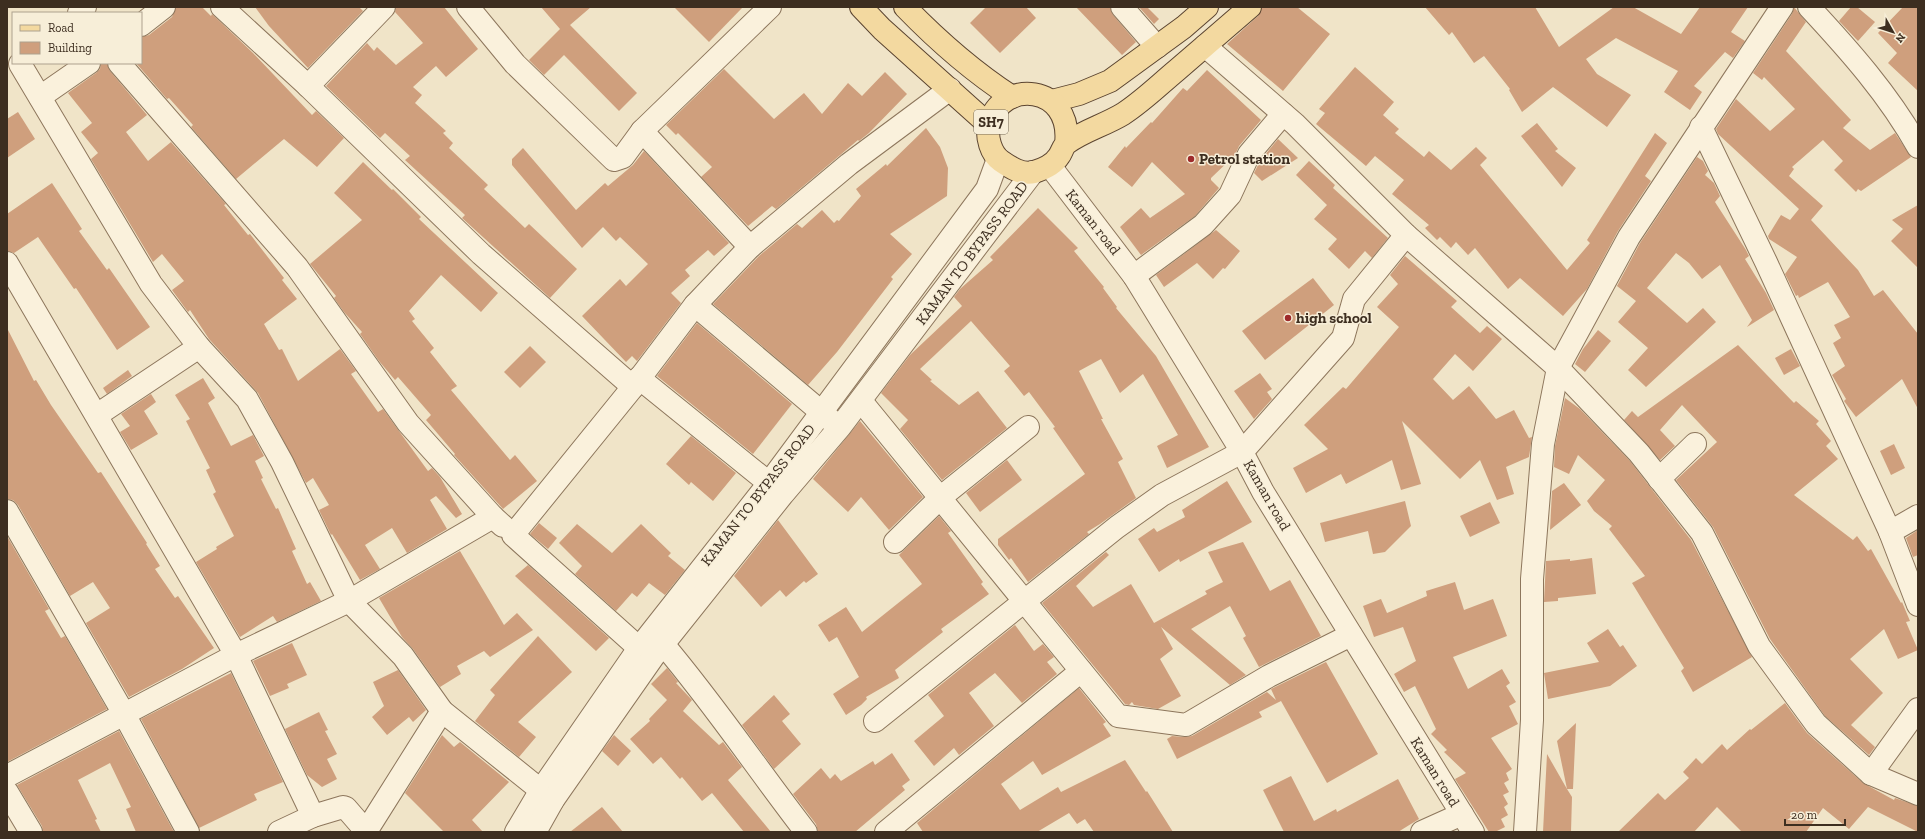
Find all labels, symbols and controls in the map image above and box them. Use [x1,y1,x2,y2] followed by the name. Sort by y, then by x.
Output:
[12,12,142,64] legend
[1873,12,1913,52] north arrow
[48,21,74,35] text: Road
[1892,31,1908,46] text: N
[48,41,92,55] text: Building
[974,110,1008,134] road number: SH7
[1199,150,1290,168] place label: Petrol station
[1186,154,1196,164] marker: Petrol station
[912,178,1032,328] street label: KAMAN TO BYPASS ROAD
[1062,186,1125,259] street label: Kaman road
[1296,309,1372,327] place label: high school
[1283,313,1293,323] marker: high school
[697,420,819,570] street label: KAMAN TO BYPASS ROAD
[1240,456,1295,534] street label: Kaman road
[1407,734,1464,811] street label: Kaman road
[1785,801,1845,827] scale bar
[1791,808,1818,822] text: 20 m

